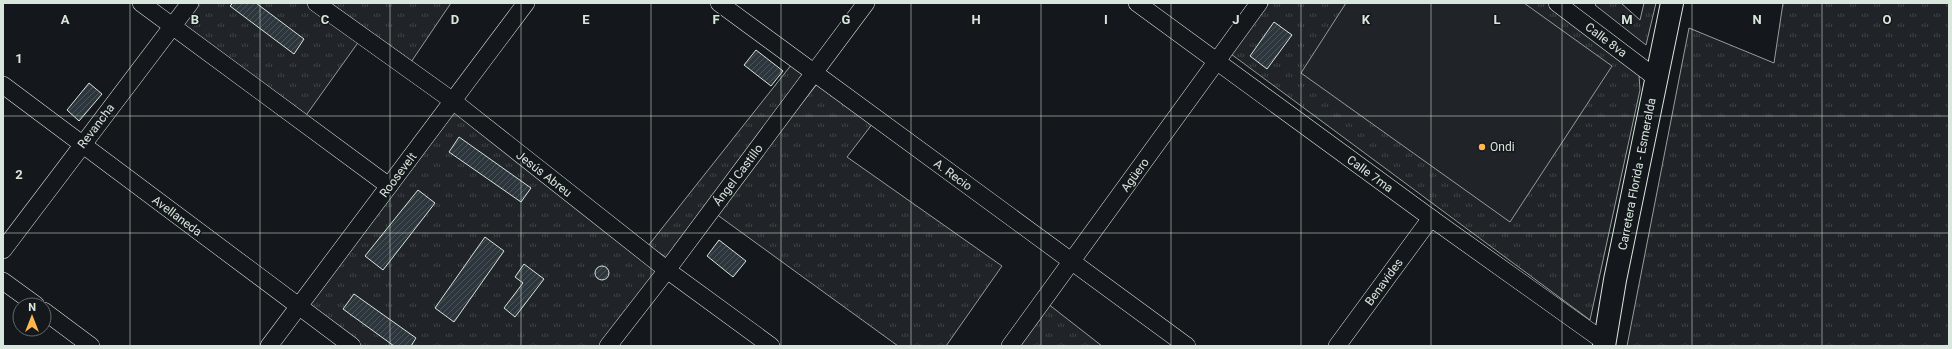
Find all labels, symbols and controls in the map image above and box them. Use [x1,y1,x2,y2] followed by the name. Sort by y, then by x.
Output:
[61,12,70,27] text: A
[191,12,199,27] text: B
[321,12,330,27] text: C
[451,12,459,27] text: D
[582,12,590,27] text: E
[712,12,720,27] text: F
[842,12,851,27] text: G
[971,12,981,27] text: H
[1104,12,1108,27] text: I
[1232,12,1240,27] text: J
[1362,12,1371,27] text: K
[1493,12,1501,27] text: L
[1621,12,1633,27] text: M
[1752,12,1762,27] text: N
[1883,12,1892,27] text: O
[1582,20,1630,60] street label: Calle 8va
[15,51,23,66] text: 1
[1615,97,1659,251] street label: Carretera Florida - Esmeralda
[75,101,117,151] street label: Revancha
[1490,140,1515,154] place label: Ondi
[709,141,766,209] street label: Ángel Castillo
[1477,142,1487,152] marker: Ondi
[514,148,574,200] street label: Jesús Abreu
[377,150,419,200] street label: Roosevelt
[1344,153,1396,195] street label: Calle 7ma
[1118,155,1152,195] street label: Agüero
[931,156,975,194] street label: A. Recio
[15,167,23,182] text: 2
[150,193,204,239] street label: Avellaneda
[1362,256,1406,308] street label: Benavides
[12,297,52,337] north arrow
[28,301,36,314] text: N

